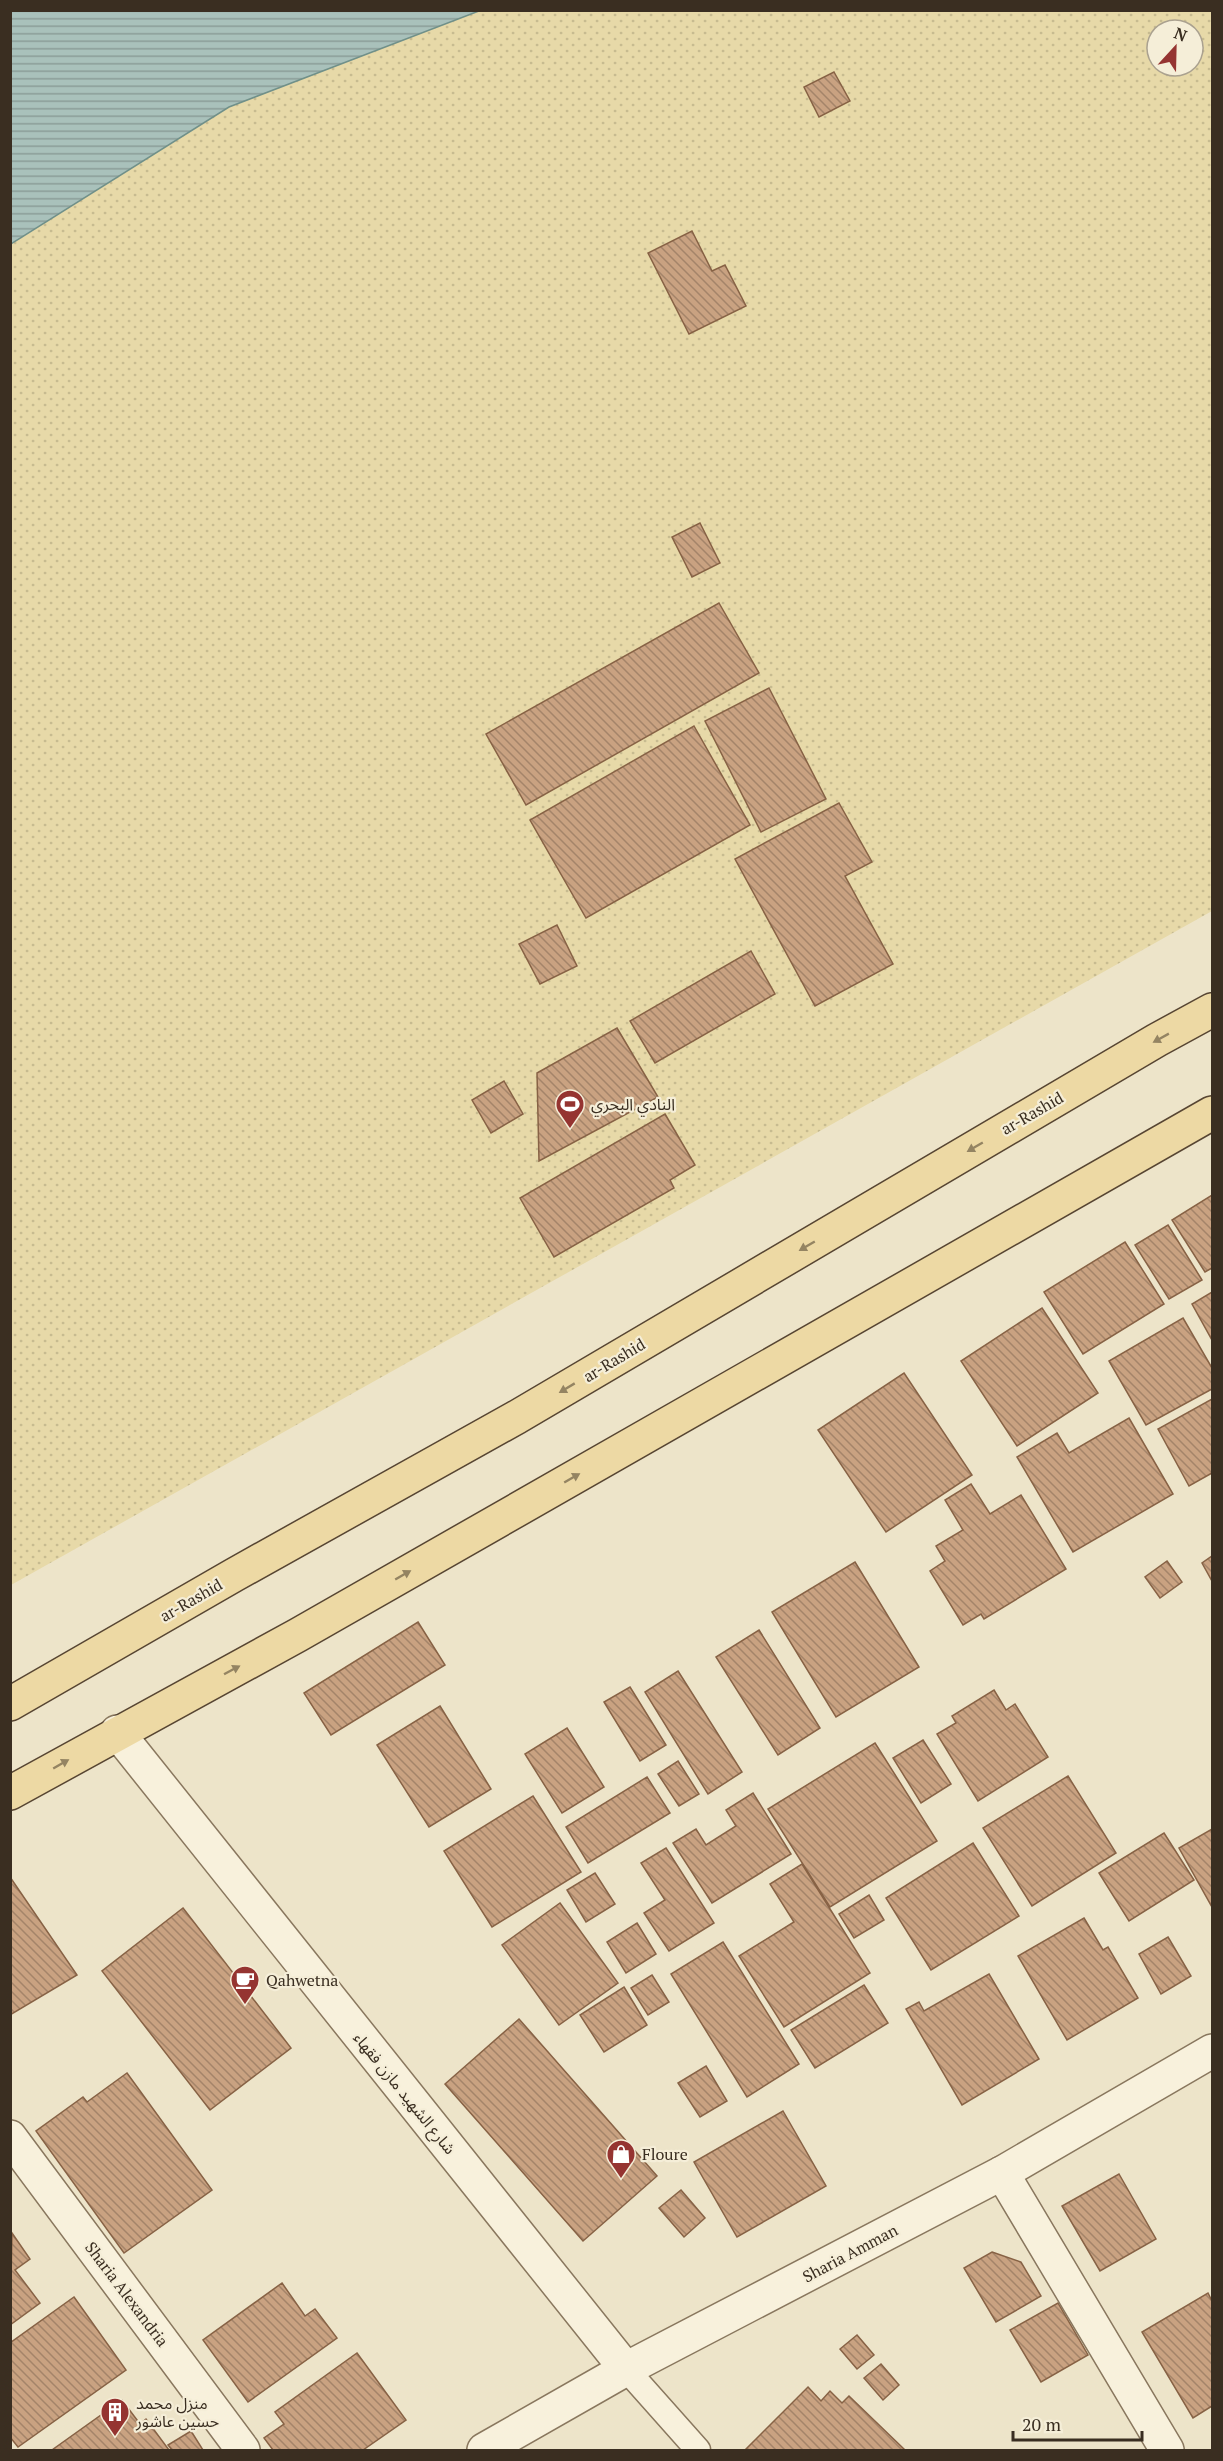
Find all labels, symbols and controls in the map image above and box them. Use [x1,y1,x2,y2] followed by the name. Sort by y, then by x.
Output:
[1145,18,1205,78] north arrow
[1171,22,1190,47] text: N
[1152,1033,1169,1043] one-way arrow
[997,1086,1067,1140] street label: ar-Rashid
[554,1088,586,1130] sports icon: النادي البحري
[591,1093,675,1117] place label: النادي البحري
[966,1142,983,1152] one-way arrow
[798,1241,815,1251] one-way arrow
[579,1333,649,1387] street label: ar-Rashid
[558,1383,575,1393] one-way arrow
[564,1473,581,1483] one-way arrow
[394,1570,411,1580] one-way arrow
[156,1573,226,1627] street label: ar-Rashid
[224,1665,241,1675] one-way arrow
[53,1758,69,1769] one-way arrow
[229,1964,261,2006] cafe icon: Qahwetna
[266,1969,338,1991] place label: Qahwetna
[347,2027,461,2160] street label: شارع الشهيد مازن فقهاء
[605,2138,637,2180] shop icon: Floure
[642,2143,688,2165] place label: Floure
[799,2218,902,2287] street label: Sharia Amman
[80,2237,174,2351] street label: Sharia Alexandria
[135,2392,219,2432] place label: منزل محمد حسين عاشور
[99,2396,131,2438] building icon: منزل محمد حسين عاشور
[1013,2404,1142,2442] scale bar
[1022,2412,1062,2436] text: 20 m

